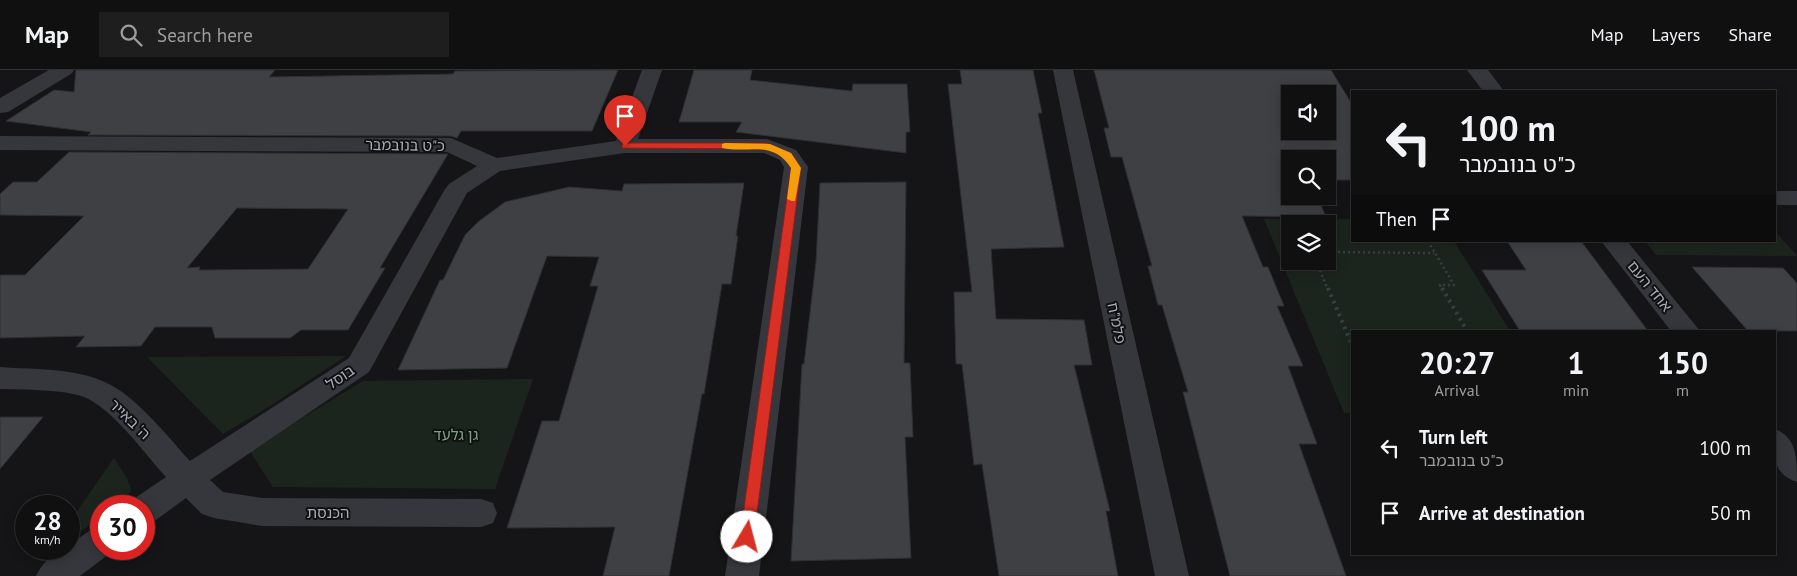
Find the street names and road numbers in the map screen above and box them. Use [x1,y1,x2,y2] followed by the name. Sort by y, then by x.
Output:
[365,135,445,155] street label: כ"ט בנובמבר
[1624,257,1676,315] street label: אחד העם
[1103,301,1131,345] street label: פלמ"ח
[322,360,358,393] street label: בוסל
[105,395,155,443] street label: ה' באייר
[307,503,349,522] street label: הכנסת

